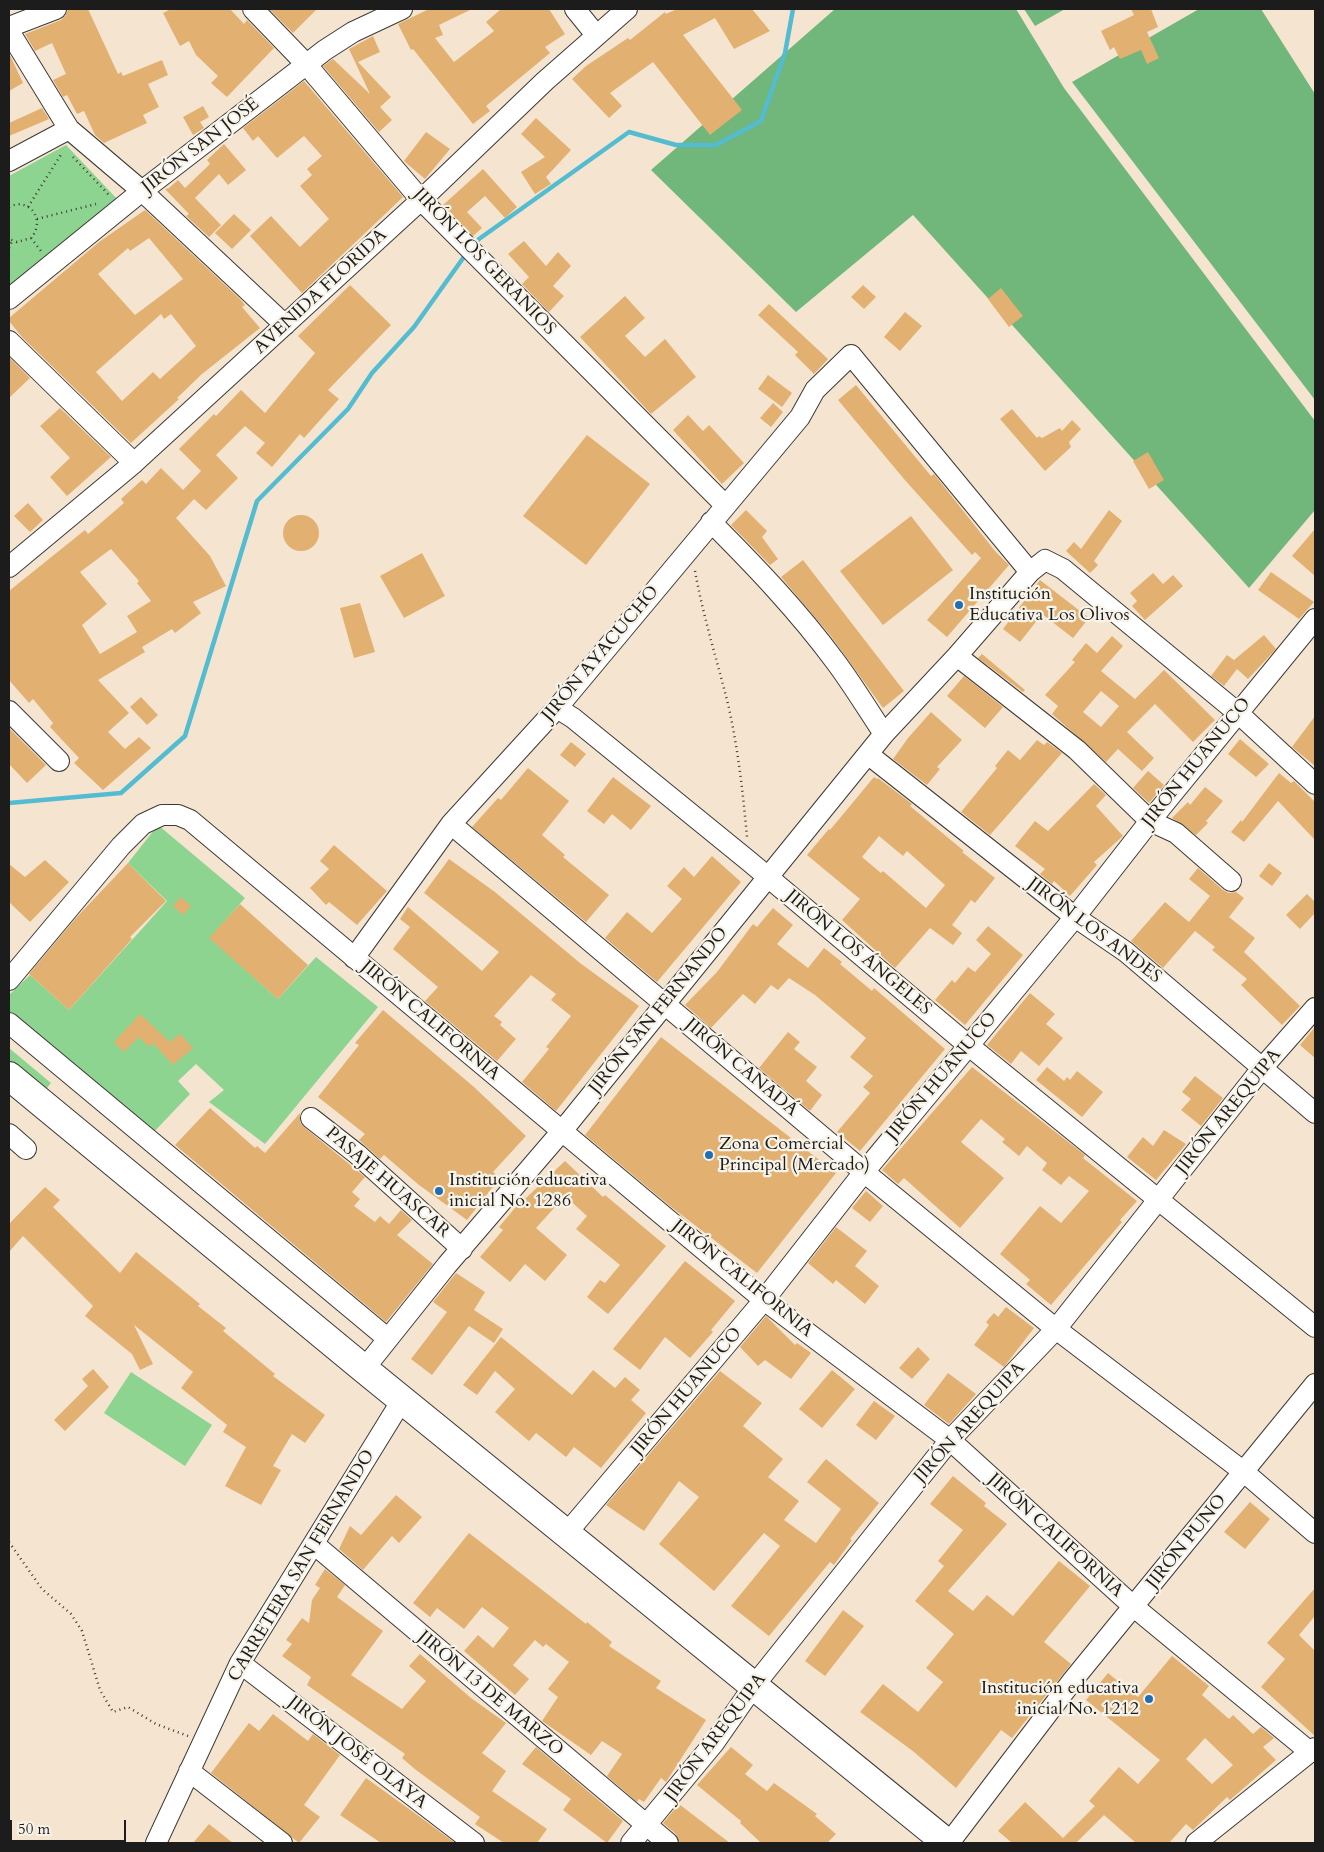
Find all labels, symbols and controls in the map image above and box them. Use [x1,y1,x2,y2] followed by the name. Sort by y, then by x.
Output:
[138,94,264,198] street label: JIRÓN SAN JOSÉ
[408,184,560,340] street label: JIRÓN LOS GERANIOS
[250,225,392,359] street label: AVENIDA FLORIDA
[538,582,664,726] street label: JIRÓN AYACUCHO
[969,584,1130,626] place label: Institución Educativa Los Olivos
[953,599,965,611] marker: Institución Educativa Los Olivos
[1138,694,1256,832] street label: JIRÓN HUANUCO
[1023,874,1165,988] street label: JIRÓN LOS ANDES
[781,886,935,1020] street label: JIRÓN LOS ÁNGELES
[585,923,733,1099] street label: JIRÓN SAN FERNANDO
[356,956,504,1086] street label: JIRÓN CALIFORNIA
[882,1008,1002,1146] street label: JIRÓN HUANUCO
[680,1014,802,1122] street label: JIRÓN CANADÁ
[1172,1045,1286,1179] street label: JIRÓN AREQUIPA
[320,1123,454,1243] street label: PASAJE HUASCAR
[719,1134,870,1176] place label: Zona Comercial Principal (Mercado)
[703,1149,715,1161] marker: Zona Comercial Principal (Mercado)
[449,1170,607,1212] place label: Institución educativa inicial No. 1286
[433,1185,445,1197] marker: Institución educativa inicial No. 1286
[667,1216,817,1342] street label: JIRÓN CALIFORNIA
[627,1323,747,1461] street label: JIRÓN HUANUCO
[910,1358,1030,1488] street label: JIRÓN AREQUIPA
[224,1446,380,1686] street label: CARRETERA SAN FERNANDO
[983,1469,1127,1603] street label: JIRÓN CALIFORNIA
[1142,1490,1232,1594] street label: JIRÓN PUNO
[413,1627,567,1761] street label: JIRÓN 13 DE MARZO
[661,1670,771,1806] street label: JIRÓN AREQUIPA
[981,1678,1139,1720] place label: Institución educativa inicial No. 1212
[283,1692,431,1814] street label: JIRÓN JOSÉ OLAYA
[1143,1693,1155,1705] marker: Institución educativa inicial No. 1212
[12,1810,129,1842] scale bar
[18,1819,50,1839] text: 50 m

